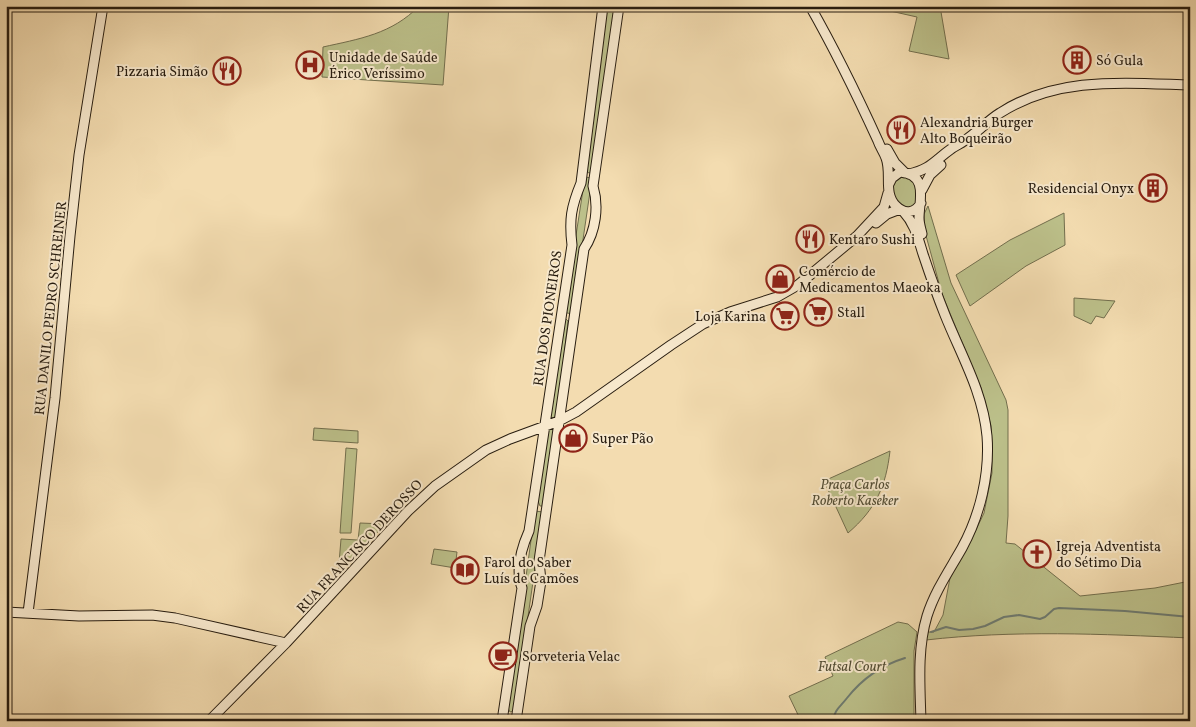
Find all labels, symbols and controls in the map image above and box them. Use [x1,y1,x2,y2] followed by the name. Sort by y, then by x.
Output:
[1062,45,1092,75] building icon: Só Gula
[329,49,438,84] place label: Unidade de Saúde Érico Veríssimo
[295,50,325,80] hospital icon: Unidade de Saúde Érico Veríssimo
[1096,52,1143,71] place label: Só Gula
[212,56,242,86] restaurant icon: Pizzaria Simão
[116,63,208,82] place label: Pizzaria Simão
[920,114,1033,149] place label: Alexandria Burger Alto Boqueirão
[886,115,916,145] restaurant icon: Alexandria Burger Alto Boqueirão
[1138,173,1168,203] building icon: Residencial Onyx
[1028,180,1134,199] place label: Residencial Onyx
[31,200,72,416] street label: RUA DANILO PEDRO SCHREINER
[795,224,825,254] restaurant icon: Kentaro Sushi
[829,231,915,250] place label: Kentaro Sushi
[530,249,567,387] street label: RUA DOS PIONEIROS
[799,263,941,298] place label: Comércio de Medicamentos Maeoka
[765,264,795,294] shop icon: Comércio de Medicamentos Maeoka
[803,297,833,327] supermarket icon: Stall
[770,301,800,331] supermarket icon: Loja Karina
[837,304,865,323] place label: Stall
[695,308,766,327] place label: Loja Karina
[558,423,588,453] shop icon: Super Pão
[592,430,654,449] place label: Super Pão
[293,476,427,618] street label: RUA FRANCISCO DEROSSO
[811,476,899,511] park label: Praça Carlos Roberto Kaseker
[1056,538,1161,573] place label: Igreja Adventista do Sétimo Dia
[1022,539,1052,569] church icon: Igreja Adventista do Sétimo Dia
[484,554,579,589] place label: Farol do Saber Luís de Camões
[450,555,480,585] library icon: Farol do Saber Luís de Camões
[488,641,518,671] cafe icon: Sorveteria Velac
[522,648,620,667] place label: Sorveteria Velac
[818,658,887,677] park label: Futsal Court

